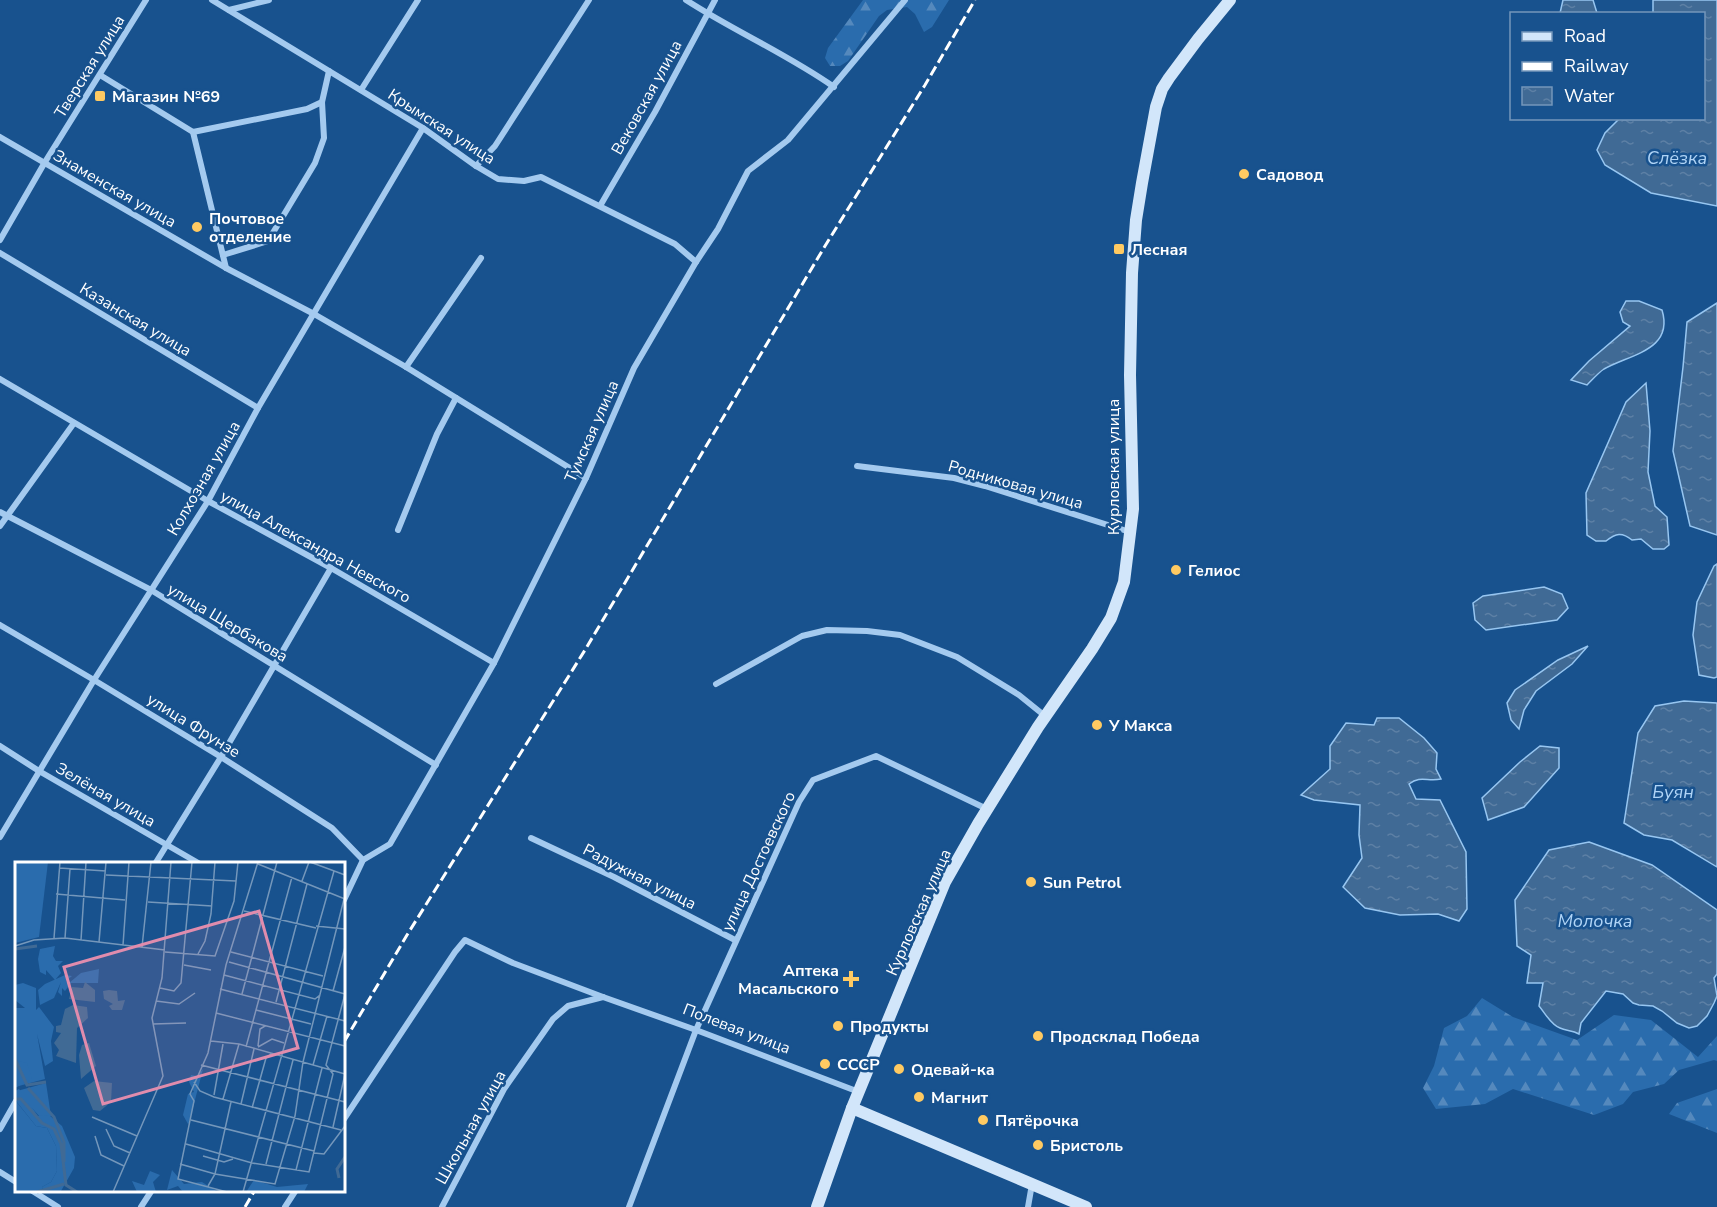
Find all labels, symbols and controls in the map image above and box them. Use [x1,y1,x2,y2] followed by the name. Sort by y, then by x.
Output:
[49,11,130,122] street label: Тверская улица
[1510,12,1705,120] legend
[1564,24,1606,48] text: Road
[606,36,687,159] street label: Вековская улица
[1564,54,1629,78] text: Railway
[383,84,499,170] street label: Крымская улица
[1564,84,1615,108] text: Water
[112,86,220,108] place label: Магазин №69
[93,89,107,103] marker: Магазин №69
[49,145,180,233] street label: Знаменская улица
[1647,146,1707,170] water label: Слёзка
[1256,164,1324,186] place label: Садовод
[1237,167,1251,181] marker: Садовод
[209,208,291,248] place label: Почтовое отделение
[190,220,204,234] marker: Почтовое отделение
[1131,239,1187,261] place label: Лесная
[1112,242,1126,256] marker: Лесная
[75,278,196,362] street label: Казанская улица
[560,377,624,486] street label: Тумская улица
[1103,399,1125,535] street label: Курловская улица
[162,417,246,540] street label: Колхозная улица
[946,455,1086,515] street label: Родниковая улица
[216,485,415,609] street label: улица Александра Невского
[1188,560,1241,582] place label: Гелиос
[1169,563,1183,577] marker: Гелиос
[163,578,292,668] street label: улица Щербакова
[143,688,244,763] street label: улица Фрунзе
[1108,715,1172,737] place label: У Макса
[1090,718,1104,732] marker: У Макса
[51,757,160,832] street label: Зелёная улица
[1652,780,1694,804] water label: Буян
[717,788,801,935] street label: улица Достоевского
[579,839,700,915] street label: Радужная улица
[881,846,957,979] street label: Курловская улица
[15,862,345,1192] inset map
[1043,872,1121,894] place label: Sun Petrol
[1024,875,1038,889] marker: Sun Petrol
[1557,909,1633,933] water label: Молочка
[738,960,839,1000] place label: Аптека Масальского
[844,972,858,986] marker: Аптека Масальского
[680,998,794,1060] street label: Полевая улица
[850,1016,929,1038] place label: Продукты
[831,1019,845,1033] marker: Продукты
[1050,1026,1200,1048] place label: Продсклад Победа
[1031,1029,1045,1043] marker: Продсклад Победа
[837,1054,880,1076] place label: СССР
[818,1057,832,1071] marker: СССР
[911,1059,995,1081] place label: Одевай-ка
[892,1062,906,1076] marker: Одевай-ка
[430,1066,511,1188] street label: Школьная улица
[931,1087,989,1109] place label: Магнит
[912,1090,926,1104] marker: Магнит
[995,1110,1079,1132] place label: Пятёрочка
[976,1113,990,1127] marker: Пятёрочка
[1050,1135,1123,1157] place label: Бристоль
[1031,1138,1045,1152] marker: Бристоль

